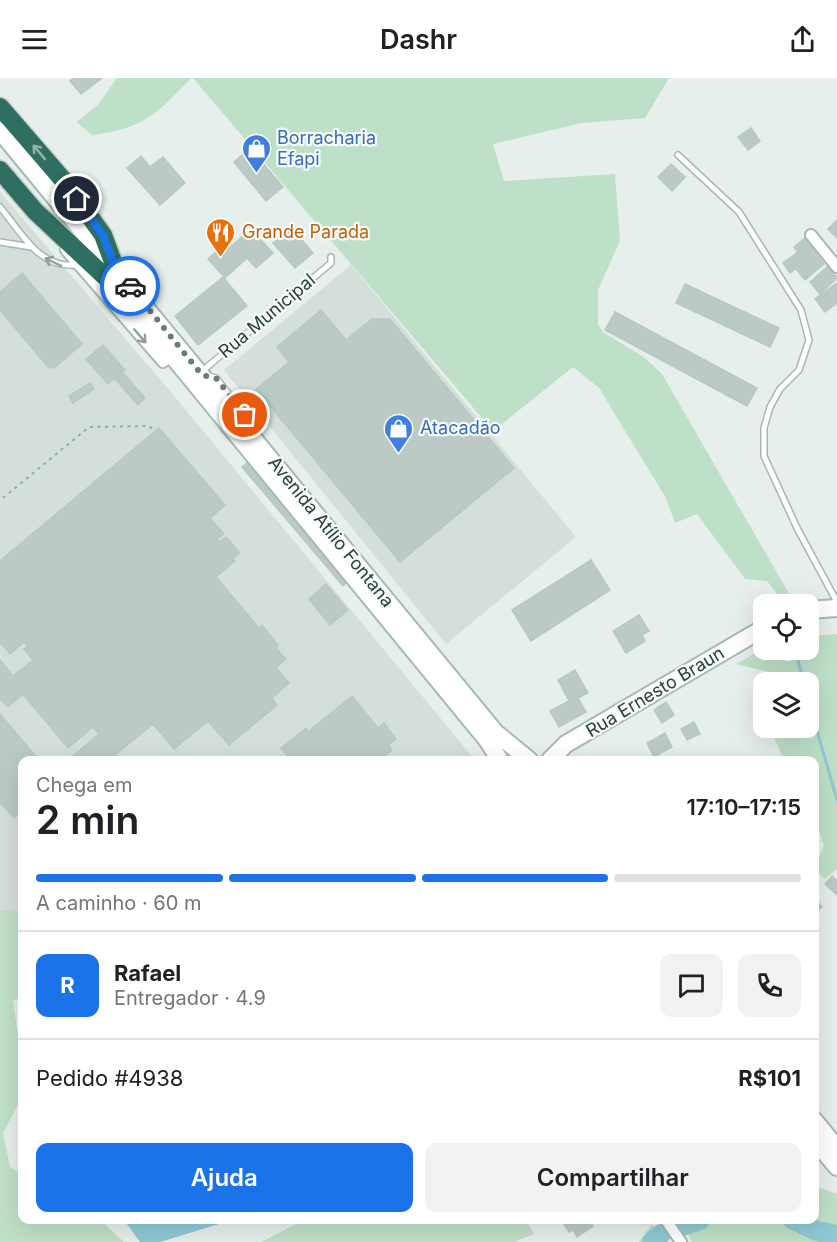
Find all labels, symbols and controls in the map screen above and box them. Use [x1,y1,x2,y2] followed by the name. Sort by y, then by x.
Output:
[18,23,51,56] icon: menu
[380,23,457,56] text: Dashr
[786,23,819,56] icon: share
[277,127,376,169] place label: Borracharia Efapi
[240,132,272,174] shop icon: Borracharia Efapi
[32,145,46,160] one-way arrow
[51,173,102,224] pin
[60,182,93,215] icon: home
[205,216,237,258] restaurant icon: Grande Parada
[242,221,369,242] place label: Grande Parada
[44,255,62,267] one-way arrow
[100,256,160,316] courier
[214,269,319,362] street label: Rua Municipal
[114,270,147,303] icon: car
[133,328,147,343] one-way arrow
[219,389,270,440] pin
[228,398,261,431] icon: bag
[383,412,415,454] shop icon: Atacadão
[420,417,501,438] place label: Atacadão
[264,452,399,611] street label: Avenida Atílio Fontana
[753,594,819,738] map controls
[753,594,819,660] button: locate
[582,642,728,741] street label: Rua Ernesto Braun
[753,672,819,738] button: layers
[36,773,132,797] text: Chega em
[687,794,801,820] text: 17:10–17:15
[36,796,139,843] text: 2 min
[36,891,201,915] text: A caminho · 60 m
[660,954,723,1017] button: chat
[738,954,801,1017] button: phone
[114,960,181,986] text: Rafael
[60,972,75,998] text: R
[114,986,266,1010] text: Entregador · 4.9
[36,1065,183,1091] text: Pedido #4938
[738,1065,801,1091] text: R$101
[36,1143,413,1212] button: Ajuda
[425,1143,801,1212] button: Compartilhar

